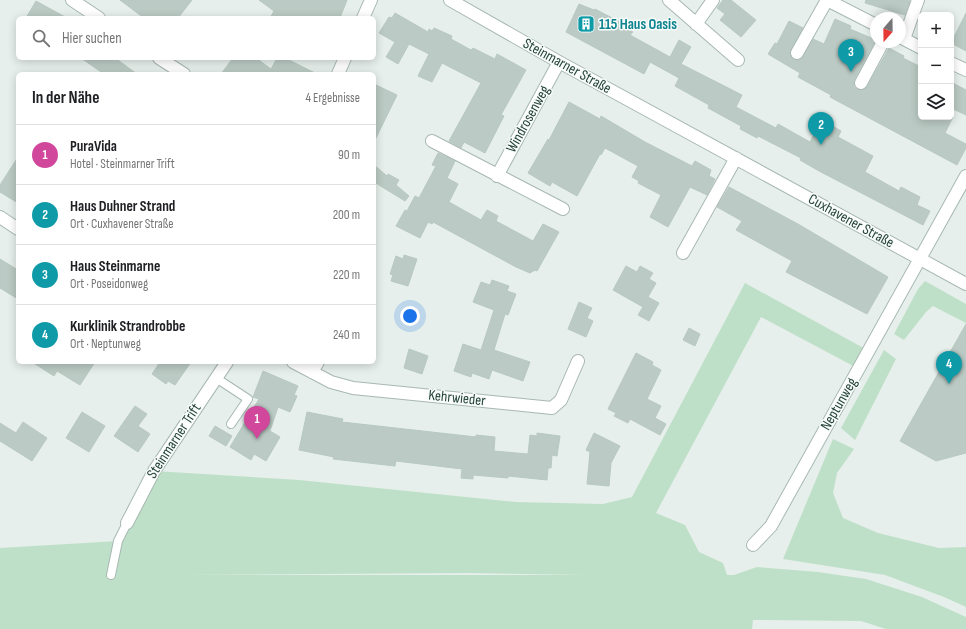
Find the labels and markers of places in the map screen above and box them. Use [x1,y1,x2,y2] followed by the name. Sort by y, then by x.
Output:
[576,14,596,34] building icon: 115 Haus Oasis
[599,15,677,34] place label: 115 Haus Oasis
[838,39,864,72] pin: 3
[808,112,834,145] pin: 2
[936,351,962,384] pin: 4
[244,406,270,439] pin: 1

